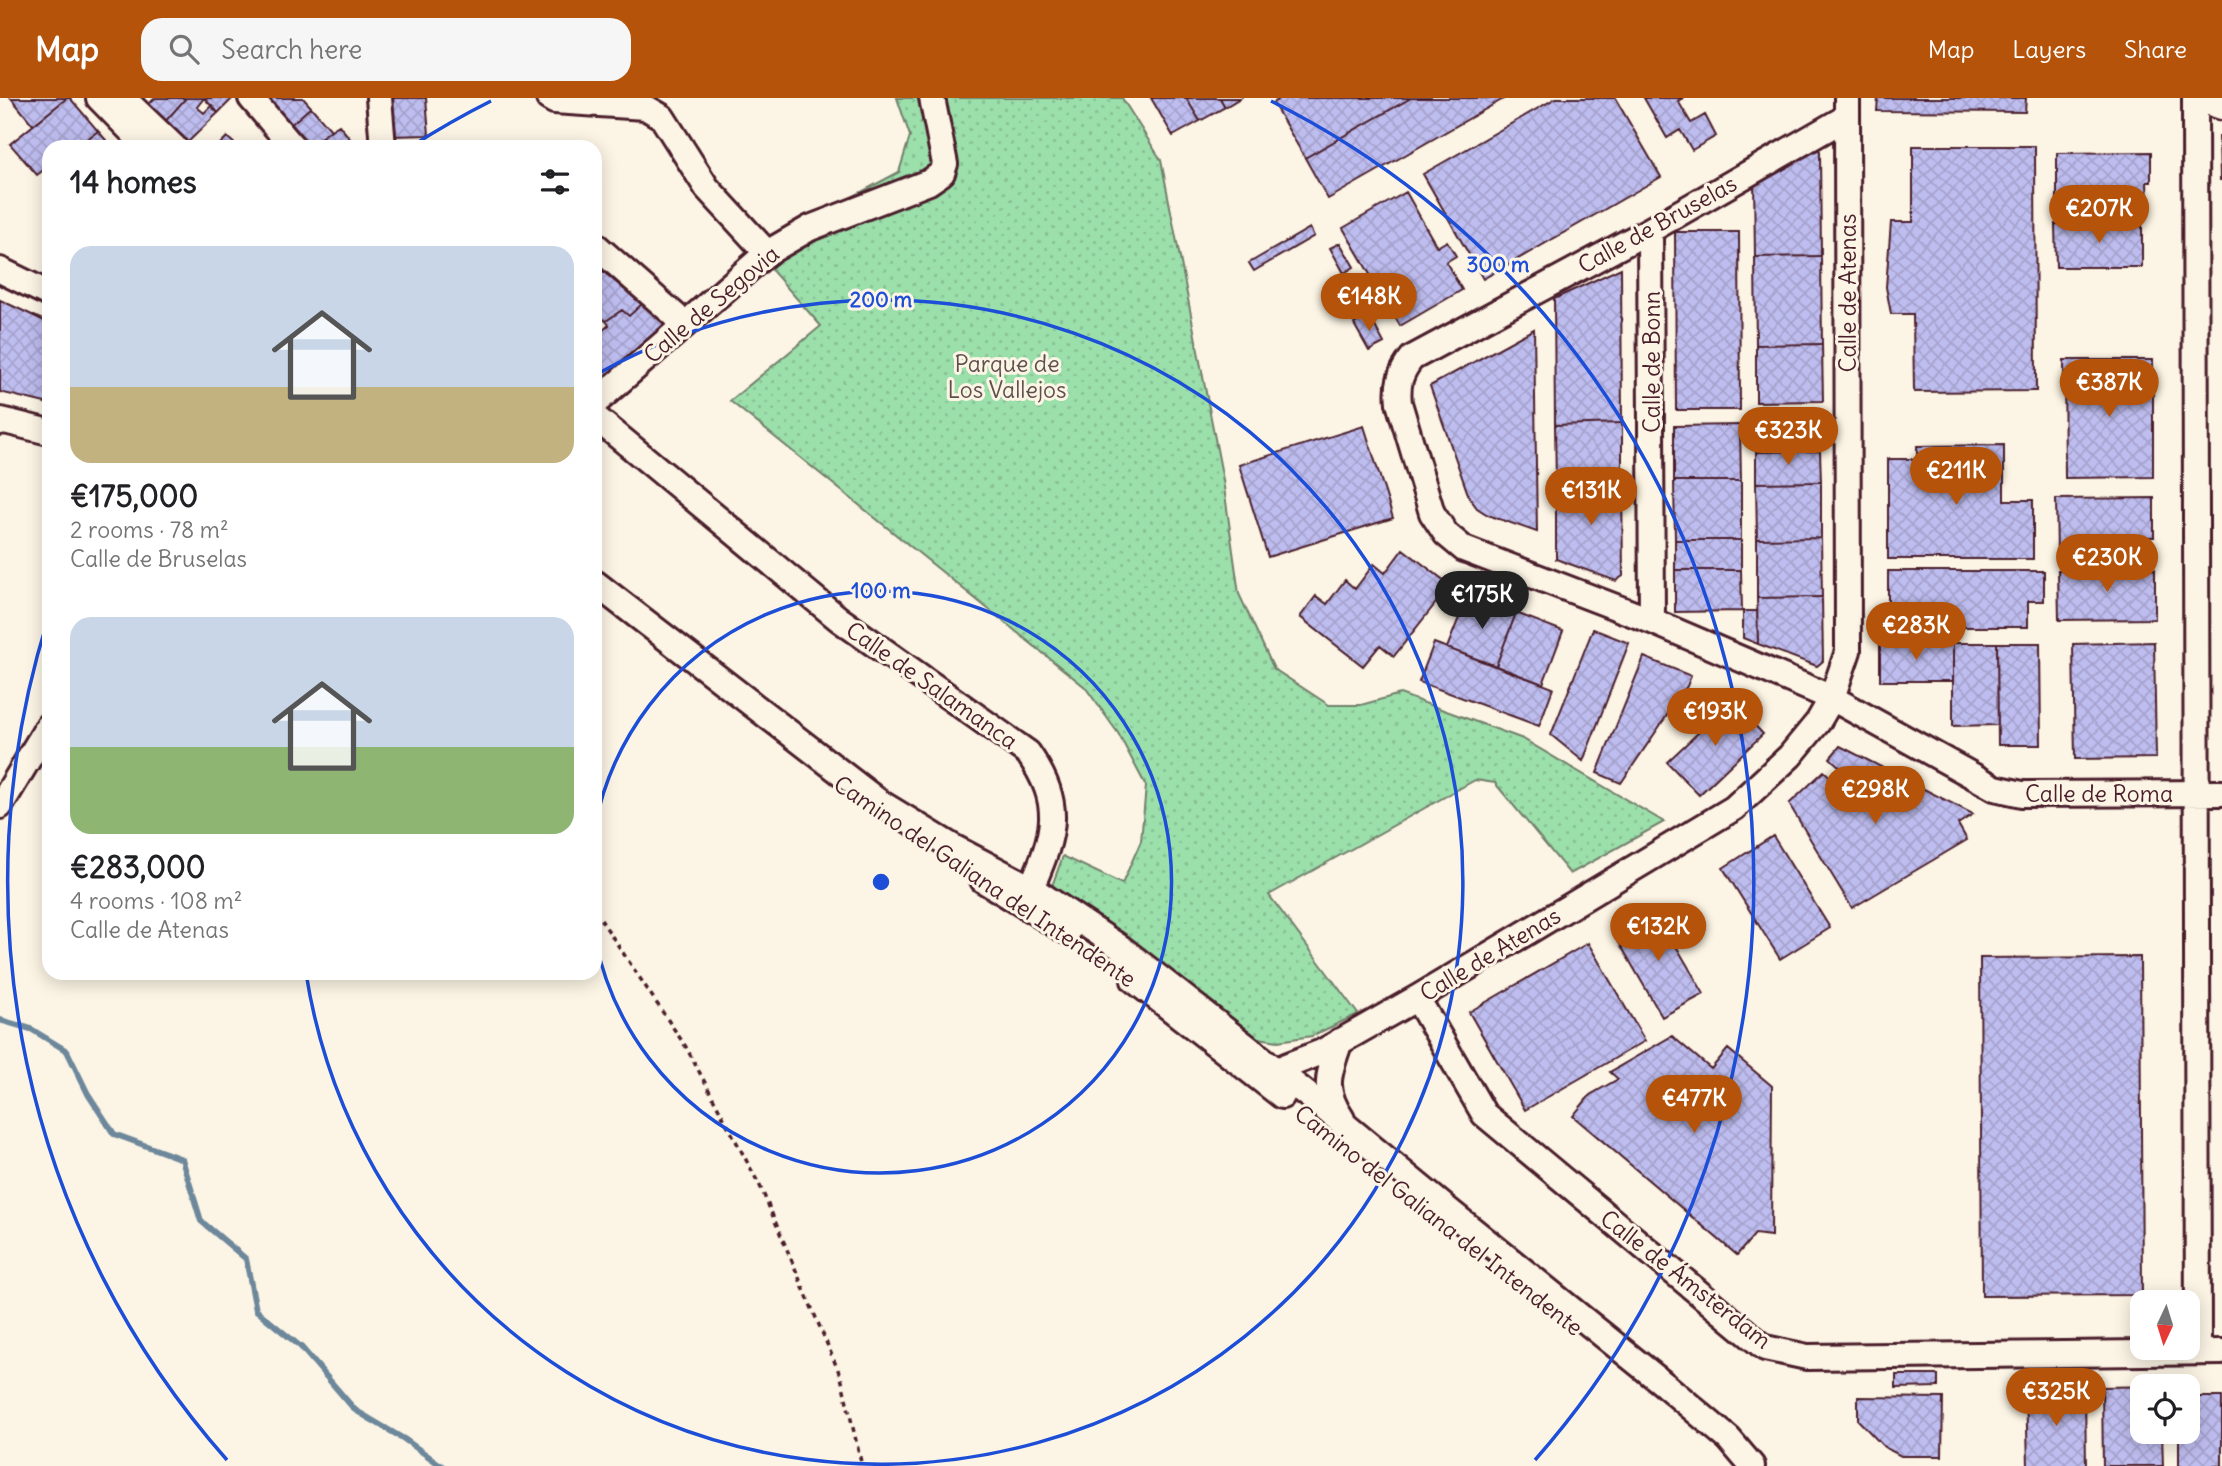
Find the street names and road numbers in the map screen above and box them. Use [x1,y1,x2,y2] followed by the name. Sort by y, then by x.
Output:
[1573,168,1741,280] street label: Calle de Bruselas
[1833,214,1862,372] street label: Calle de Atenas
[637,239,785,369] street label: Calle de Segovia
[1637,291,1666,433] street label: Calle de Bonn
[841,615,1023,755] street label: Calle de Salamanca
[828,769,1142,993] street label: Camino del Galiana del Intendente
[2025,779,2173,808] street label: Calle de Roma
[1414,901,1566,1007] street label: Calle de Atenas
[1289,1098,1589,1342] street label: Camino del Galiana del Intendente
[1595,1203,1777,1355] street label: Calle de Ámsterdam

